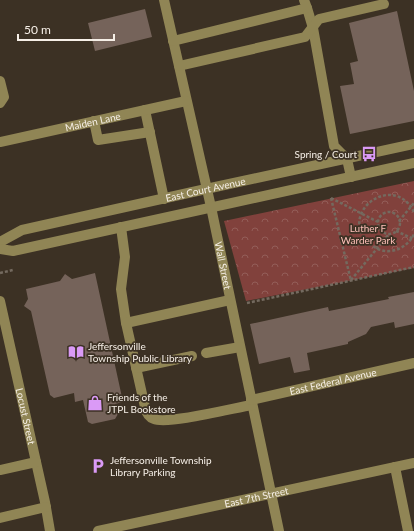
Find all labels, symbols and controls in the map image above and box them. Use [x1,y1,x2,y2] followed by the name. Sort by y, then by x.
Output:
[18,16,114,42] scale bar
[24,22,51,37] text: 50 m
[64,110,122,133] street label: Maiden Lane
[360,145,378,163] bus stop icon: Spring / Court
[295,148,357,160] place label: Spring / Court
[164,175,247,204] street label: East Court Avenue
[341,222,396,246] park label: Luther F Warder Park
[212,241,234,291] street label: Wall Street
[88,340,193,364] place label: Jeffersonville Township Public Library
[67,343,85,361] library icon: Jeffersonville Township Public Library
[288,366,378,397] street label: East Federal Avenue
[14,387,38,446] street label: Locust Street
[107,391,176,415] place label: Friends of the JTPL Bookstore
[86,394,104,412] shop icon: Friends of the JTPL Bookstore
[110,454,212,478] place label: Jeffersonville Township Library Parking
[89,457,107,475] parking icon: Jeffersonville Township Library Parking
[223,484,290,510] street label: East 7th Street

